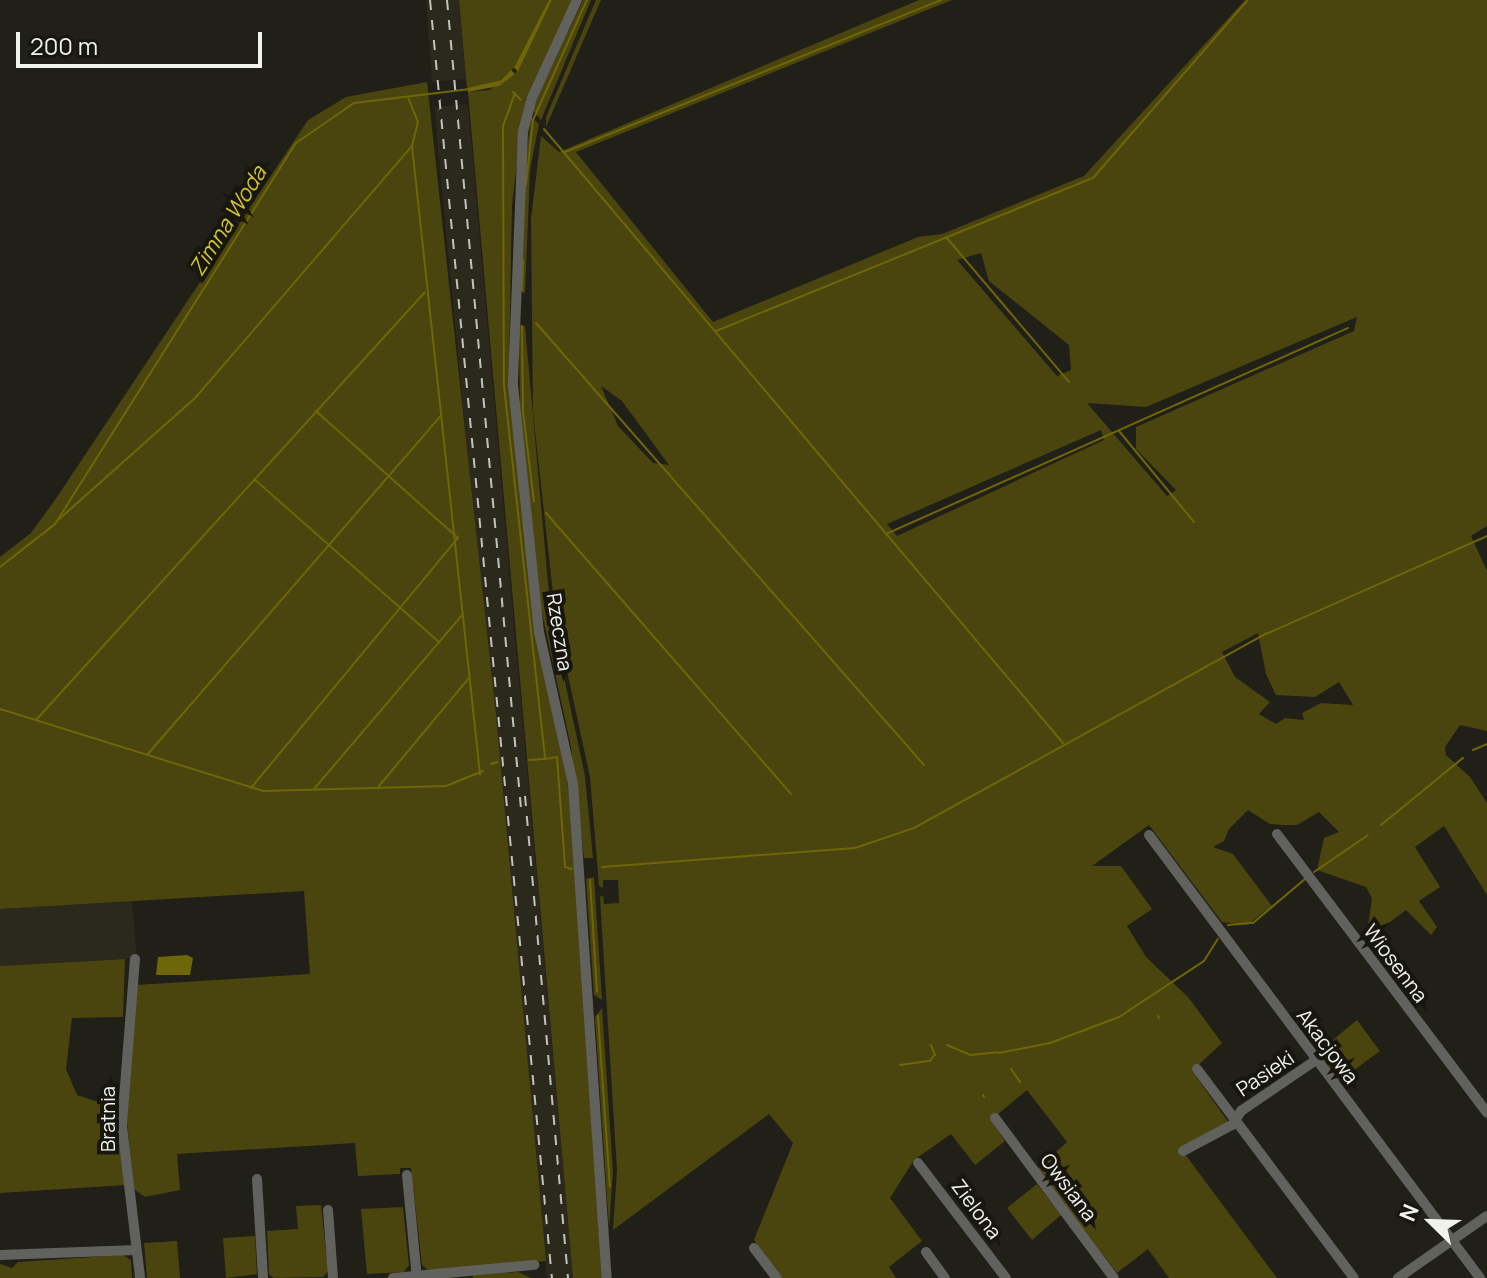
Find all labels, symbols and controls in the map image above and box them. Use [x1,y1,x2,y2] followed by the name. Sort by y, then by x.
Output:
[20,16,266,66] scale bar
[30,29,98,62] text: 200 m
[184,161,272,281] water label: Zimna Woda
[542,591,578,673] street label: Rzeczna
[1359,919,1433,1007] street label: Wiosenna
[1292,1004,1364,1088] street label: Akacjowa
[1232,1045,1298,1101] street label: Pasieki
[95,1086,119,1152] street label: Bratnia
[1036,1148,1102,1226] street label: Owsiana
[947,1175,1007,1243] street label: Zielona
[1391,1182,1471,1262] north arrow
[1392,1199,1426,1226] text: N

